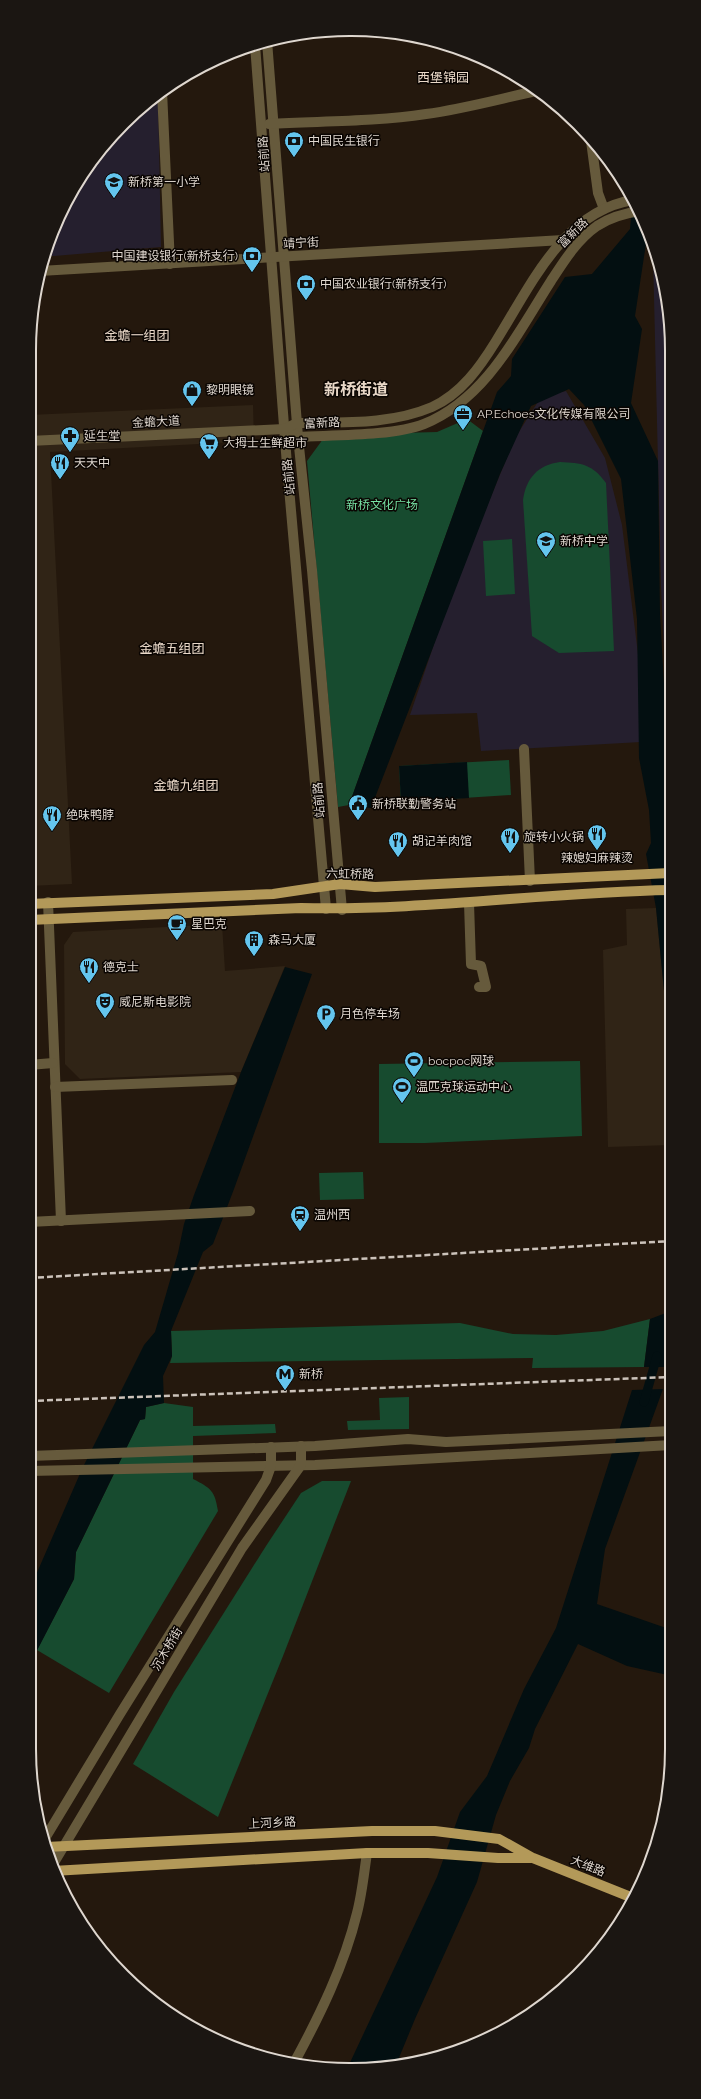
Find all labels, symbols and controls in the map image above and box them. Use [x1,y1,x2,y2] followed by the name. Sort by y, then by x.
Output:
[417,70,469,85] district label: 西堡锦园
[283,130,305,158] bank icon: 中国民生银行
[308,134,380,148] place label: 中国民生银行
[256,136,272,172] street label: 站前路
[103,171,125,199] school or university icon: 新桥第一小学
[128,175,200,189] place label: 新桥第一小学
[555,215,591,251] street label: 富新路
[283,235,319,251] street label: 靖宁街
[241,245,263,273] bank icon: 中国建设银行(新桥支行)
[112,249,238,263] place label: 中国建设银行(新桥支行)
[295,273,317,301] bank icon: 中国农业银行(新桥支行)
[320,277,446,291] place label: 中国农业银行(新桥支行)
[104,328,170,343] district label: 金蟾一组团
[181,379,203,407] shop icon: 黎明眼镜
[324,380,388,399] district label: 新桥街道
[206,383,254,397] place label: 黎明眼镜
[452,403,474,431] office icon: AP.Echoes文化传媒有限公司
[477,407,630,421] place label: AP.Echoes文化传媒有限公司
[132,414,180,430] street label: 金蟾大道
[304,415,340,431] street label: 富新路
[59,425,81,453] pharmacy icon: 延生堂
[84,429,120,443] place label: 延生堂
[198,432,220,460] supermarket icon: 大拇士生鲜超市
[223,436,307,450] place label: 大拇士生鲜超市
[49,452,71,480] restaurant icon: 天天中
[74,456,110,470] place label: 天天中
[280,458,298,496] street label: 站前路
[346,498,418,512] park label: 新桥文化广场
[535,530,557,558] school or university icon: 新桥中学
[560,534,608,548] place label: 新桥中学
[139,641,205,656] district label: 金蟾五组团
[153,778,219,793] district label: 金蟾九组团
[310,781,328,819] street label: 站前路
[347,793,369,821] public building icon: 新桥联勤警务站
[372,797,456,811] place label: 新桥联勤警务站
[41,804,63,832] restaurant icon: 绝味鸭脖
[66,808,114,822] place label: 绝味鸭脖
[586,823,608,851] restaurant icon: 辣媳妇麻辣烫
[499,826,521,854] restaurant icon: 旋转小火锅
[387,830,409,858] restaurant icon: 胡记羊肉馆
[524,830,584,844] place label: 旋转小火锅
[412,834,472,848] place label: 胡记羊肉馆
[561,851,633,865] place label: 辣媳妇麻辣烫
[326,867,374,881] street label: 六虹桥路
[166,913,188,941] cafe icon: 星巴克
[191,917,227,931] place label: 星巴克
[243,929,265,957] building icon: 森马大厦
[268,933,316,947] place label: 森马大厦
[78,956,100,984] restaurant icon: 德克士
[103,960,139,974] place label: 德克士
[94,991,116,1019] theatre icon: 威尼斯电影院
[119,995,191,1009] place label: 威尼斯电影院
[315,1003,337,1031] parking icon: 月色停车场
[340,1007,400,1021] place label: 月色停车场
[403,1050,425,1078] sports icon: bocpoc网球
[428,1054,494,1068] place label: bocpoc网球
[391,1076,413,1104] sports icon: 温匹克球运动中心
[416,1080,512,1094] place label: 温匹克球运动中心
[289,1204,311,1232] station icon: 温州西
[314,1208,350,1222] place label: 温州西
[274,1363,296,1391] metro station icon: 新桥
[299,1367,323,1381] place label: 新桥
[149,1625,185,1673] street label: 沉木桥街
[248,1815,296,1831] street label: 上河乡路
[569,1853,607,1879] street label: 大维路

